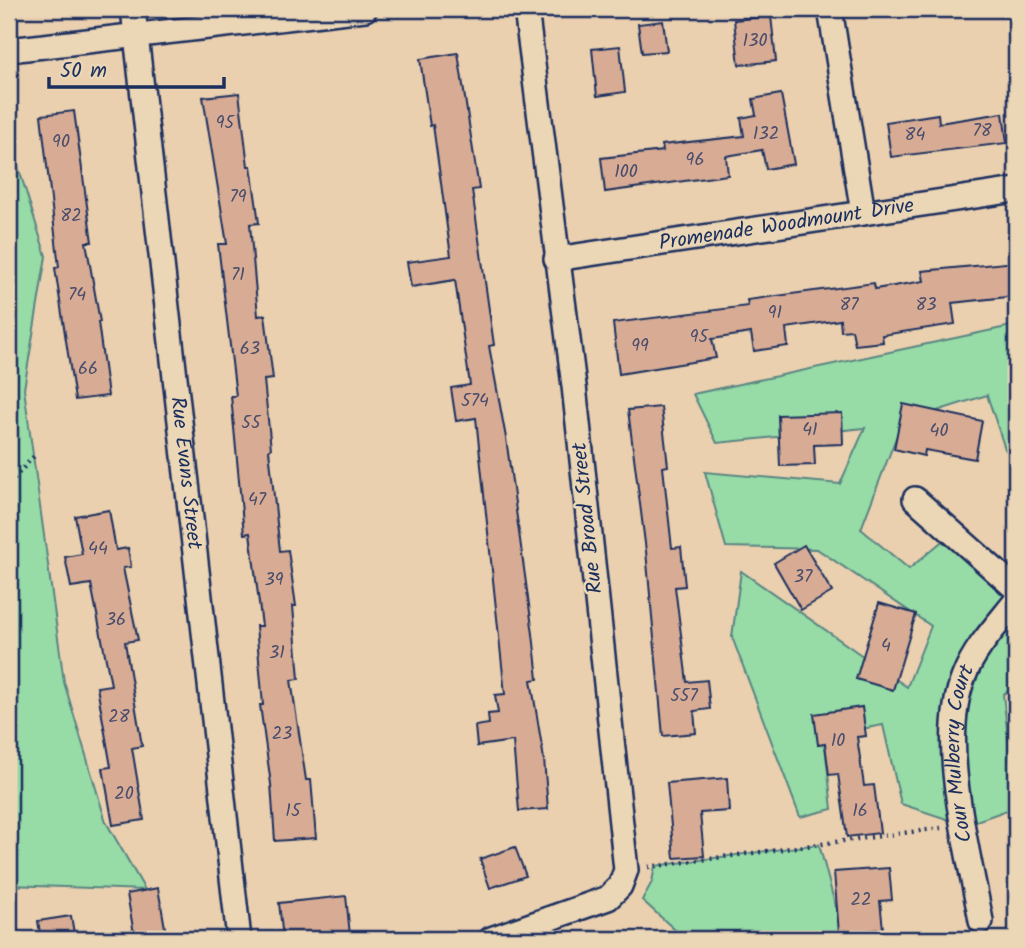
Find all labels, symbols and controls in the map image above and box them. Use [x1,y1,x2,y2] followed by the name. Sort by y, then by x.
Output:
[743,27,767,56] house number: 130
[49,46,224,90] scale bar
[60,55,107,88] text: 50 m
[216,109,236,138] house number: 95
[972,117,992,146] house number: 78
[753,120,779,149] house number: 132
[905,121,925,150] house number: 84
[52,128,70,157] house number: 90
[686,146,704,175] house number: 96
[614,158,638,187] house number: 100
[229,183,247,212] house number: 79
[657,189,917,260] street label: Promenade Woodmount Drive
[60,202,82,231] house number: 82
[231,261,245,290] house number: 71
[68,281,86,310] house number: 74
[839,291,859,320] house number: 87
[915,291,937,320] house number: 83
[768,299,782,328] house number: 91
[690,323,710,352] house number: 95
[631,332,649,361] house number: 99
[240,335,260,364] house number: 63
[78,355,98,384] house number: 66
[461,387,489,416] house number: 574
[161,395,211,552] street label: Rue Evans Street
[241,409,262,438] house number: 55
[802,416,818,445] house number: 41
[930,417,948,446] house number: 40
[564,440,612,595] street label: Rue Broad Street
[248,486,267,515] house number: 47
[88,535,108,564] house number: 44
[794,563,813,592] house number: 37
[264,566,284,595] house number: 39
[106,606,126,635] house number: 36
[881,632,891,661] house number: 4
[269,639,285,668] house number: 31
[937,658,984,845] street label: Cour Mulberry Court
[670,682,699,711] house number: 557
[108,703,130,732] house number: 28
[272,720,292,749] house number: 23
[831,727,845,756] house number: 10
[114,780,134,809] house number: 20
[285,797,302,826] house number: 15
[852,797,868,826] house number: 16
[851,886,871,915] house number: 22

